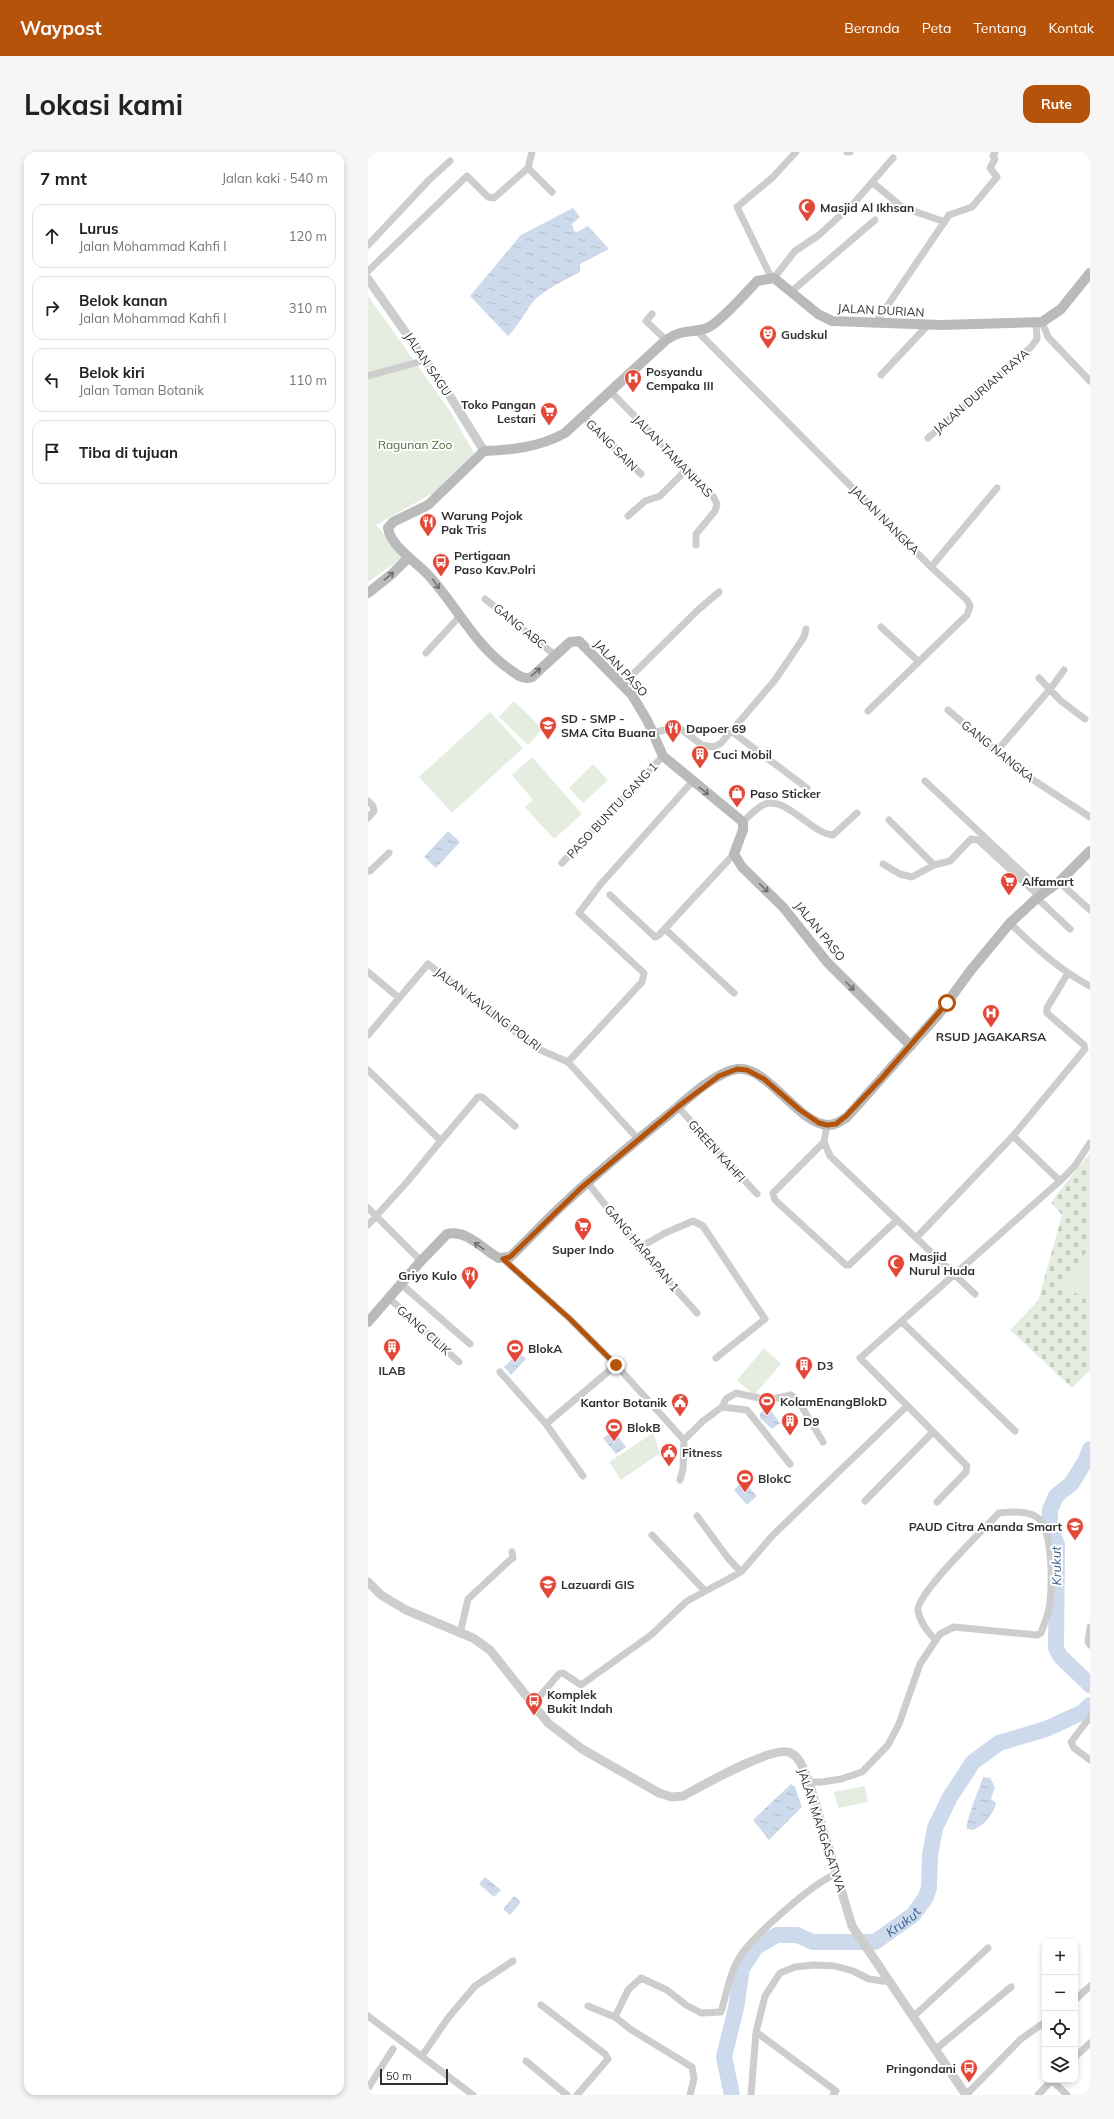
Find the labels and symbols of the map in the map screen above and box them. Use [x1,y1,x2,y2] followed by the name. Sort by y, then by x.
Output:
[797,197,817,222] mosque icon: Masjid Al Ikhsan
[820,200,914,215] place label: Masjid Al Ikhsan
[837,300,925,320] street label: JALAN DURIAN
[758,324,778,349] theatre icon: Gudskul
[781,327,827,342] place label: Gudskul
[401,329,455,399] street label: JALAN SAGU
[930,345,1032,437] street label: JALAN DURIAN RAYA
[646,364,714,393] place label: Posyandu Cempaka III
[623,368,643,393] hospital icon: Posyandu Cempaka III
[461,397,536,426] place label: Toko Pangan Lestari
[539,401,559,426] supermarket icon: Toko Pangan Lestari
[630,412,716,500] street label: JALAN TAMANHAS
[583,416,641,474] street label: GANG SAIN
[378,437,453,452] park label: Ragunan Zoo
[847,482,923,558] street label: JALAN NANGKA
[441,508,523,537] place label: Warung Pojok Pak Tris
[418,512,438,537] restaurant icon: Warung Pojok Pak Tris
[454,548,536,577] place label: Pertigaan Paso Kav.Polri
[431,552,451,577] bus stop icon: Pertigaan Paso Kav.Polri
[383,572,394,581] one-way arrow
[432,579,440,590] one-way arrow
[491,600,549,652] street label: GANG ABC
[591,636,651,700] street label: JALAN PASO
[530,668,541,677] one-way arrow
[561,711,656,740] place label: SD - SMP - SMA Cita Buana
[538,715,558,740] school or university icon: SD - SMP - SMA Cita Buana
[958,717,1038,785] street label: GANG NANGKA
[663,718,683,743] restaurant icon: Dapoer 69
[686,721,746,736] place label: Dapoer 69
[690,744,710,769] building icon: Cuci Mobil
[713,747,772,762] place label: Cuci Mobil
[563,759,661,861] street label: PASO BUNTU GANG 1
[727,783,747,808] shop icon: Paso Sticker
[750,786,821,801] place label: Paso Sticker
[698,787,709,795] one-way arrow
[999,871,1019,896] supermarket icon: Alfamart
[1022,874,1074,889] place label: Alfamart
[759,884,769,893] one-way arrow
[791,898,849,964] street label: JALAN PASO
[432,964,544,1054] street label: JALAN KAVLING POLRI
[845,981,855,990] one-way arrow
[938,994,956,1012] route start
[981,1003,1001,1028] hospital icon: RSUD JAGAKARSA
[936,1029,1046,1044] place label: RSUD JAGAKARSA
[685,1117,749,1185] street label: GREEN KAHFI
[601,1202,683,1294] street label: GANG HARAPAN 1
[573,1216,593,1241] supermarket icon: Super Indo
[474,1242,485,1250] one-way arrow
[552,1242,614,1257] place label: Super Indo
[909,1249,975,1278] place label: Masjid Nurul Huda
[886,1253,906,1278] mosque icon: Masjid Nurul Huda
[460,1265,480,1290] restaurant icon: Griyo Kulo
[398,1268,457,1283] place label: Griyo Kulo
[394,1302,454,1358] street label: GANG CILIK
[382,1337,402,1362] building icon: ILAB
[505,1338,525,1363] sports icon: BlokA
[528,1341,562,1356] place label: BlokA
[794,1355,814,1380] building icon: D3
[607,1356,625,1374] route end
[817,1358,833,1373] place label: D3
[378,1363,406,1378] place label: ILAB
[757,1391,777,1416] sports icon: KolamEnangBlokD
[670,1392,690,1417] public building icon: Kantor Botanik
[780,1394,887,1409] place label: KolamEnangBlokD
[580,1395,667,1410] place label: Kantor Botanik
[780,1411,800,1436] building icon: D9
[803,1414,819,1429] place label: D9
[604,1417,624,1442] sports icon: BlokB
[627,1420,660,1435] place label: BlokB
[659,1442,679,1467] public building icon: Fitness
[682,1445,722,1460] place label: Fitness
[735,1468,755,1493] sports icon: BlokC
[758,1471,791,1486] place label: BlokC
[1065,1516,1085,1541] school or university icon: PAUD Citra Ananda Smart
[909,1519,1062,1534] place label: PAUD Citra Ananda Smart
[1048,1546,1064,1586] water label: Krukut
[538,1574,558,1599] school or university icon: Lazuardi GIS
[561,1577,635,1592] place label: Lazuardi GIS
[547,1687,613,1716] place label: Komplek Bukit Indah
[524,1691,544,1716] bus stop icon: Komplek Bukit Indah
[795,1766,849,1894] street label: JALAN MARGASATWA
[882,1904,924,1940] water label: Krukut
[959,2058,979,2083] bus stop icon: Pringondani
[886,2061,956,2076] place label: Pringondani
[380,2067,448,2086] scale bar

